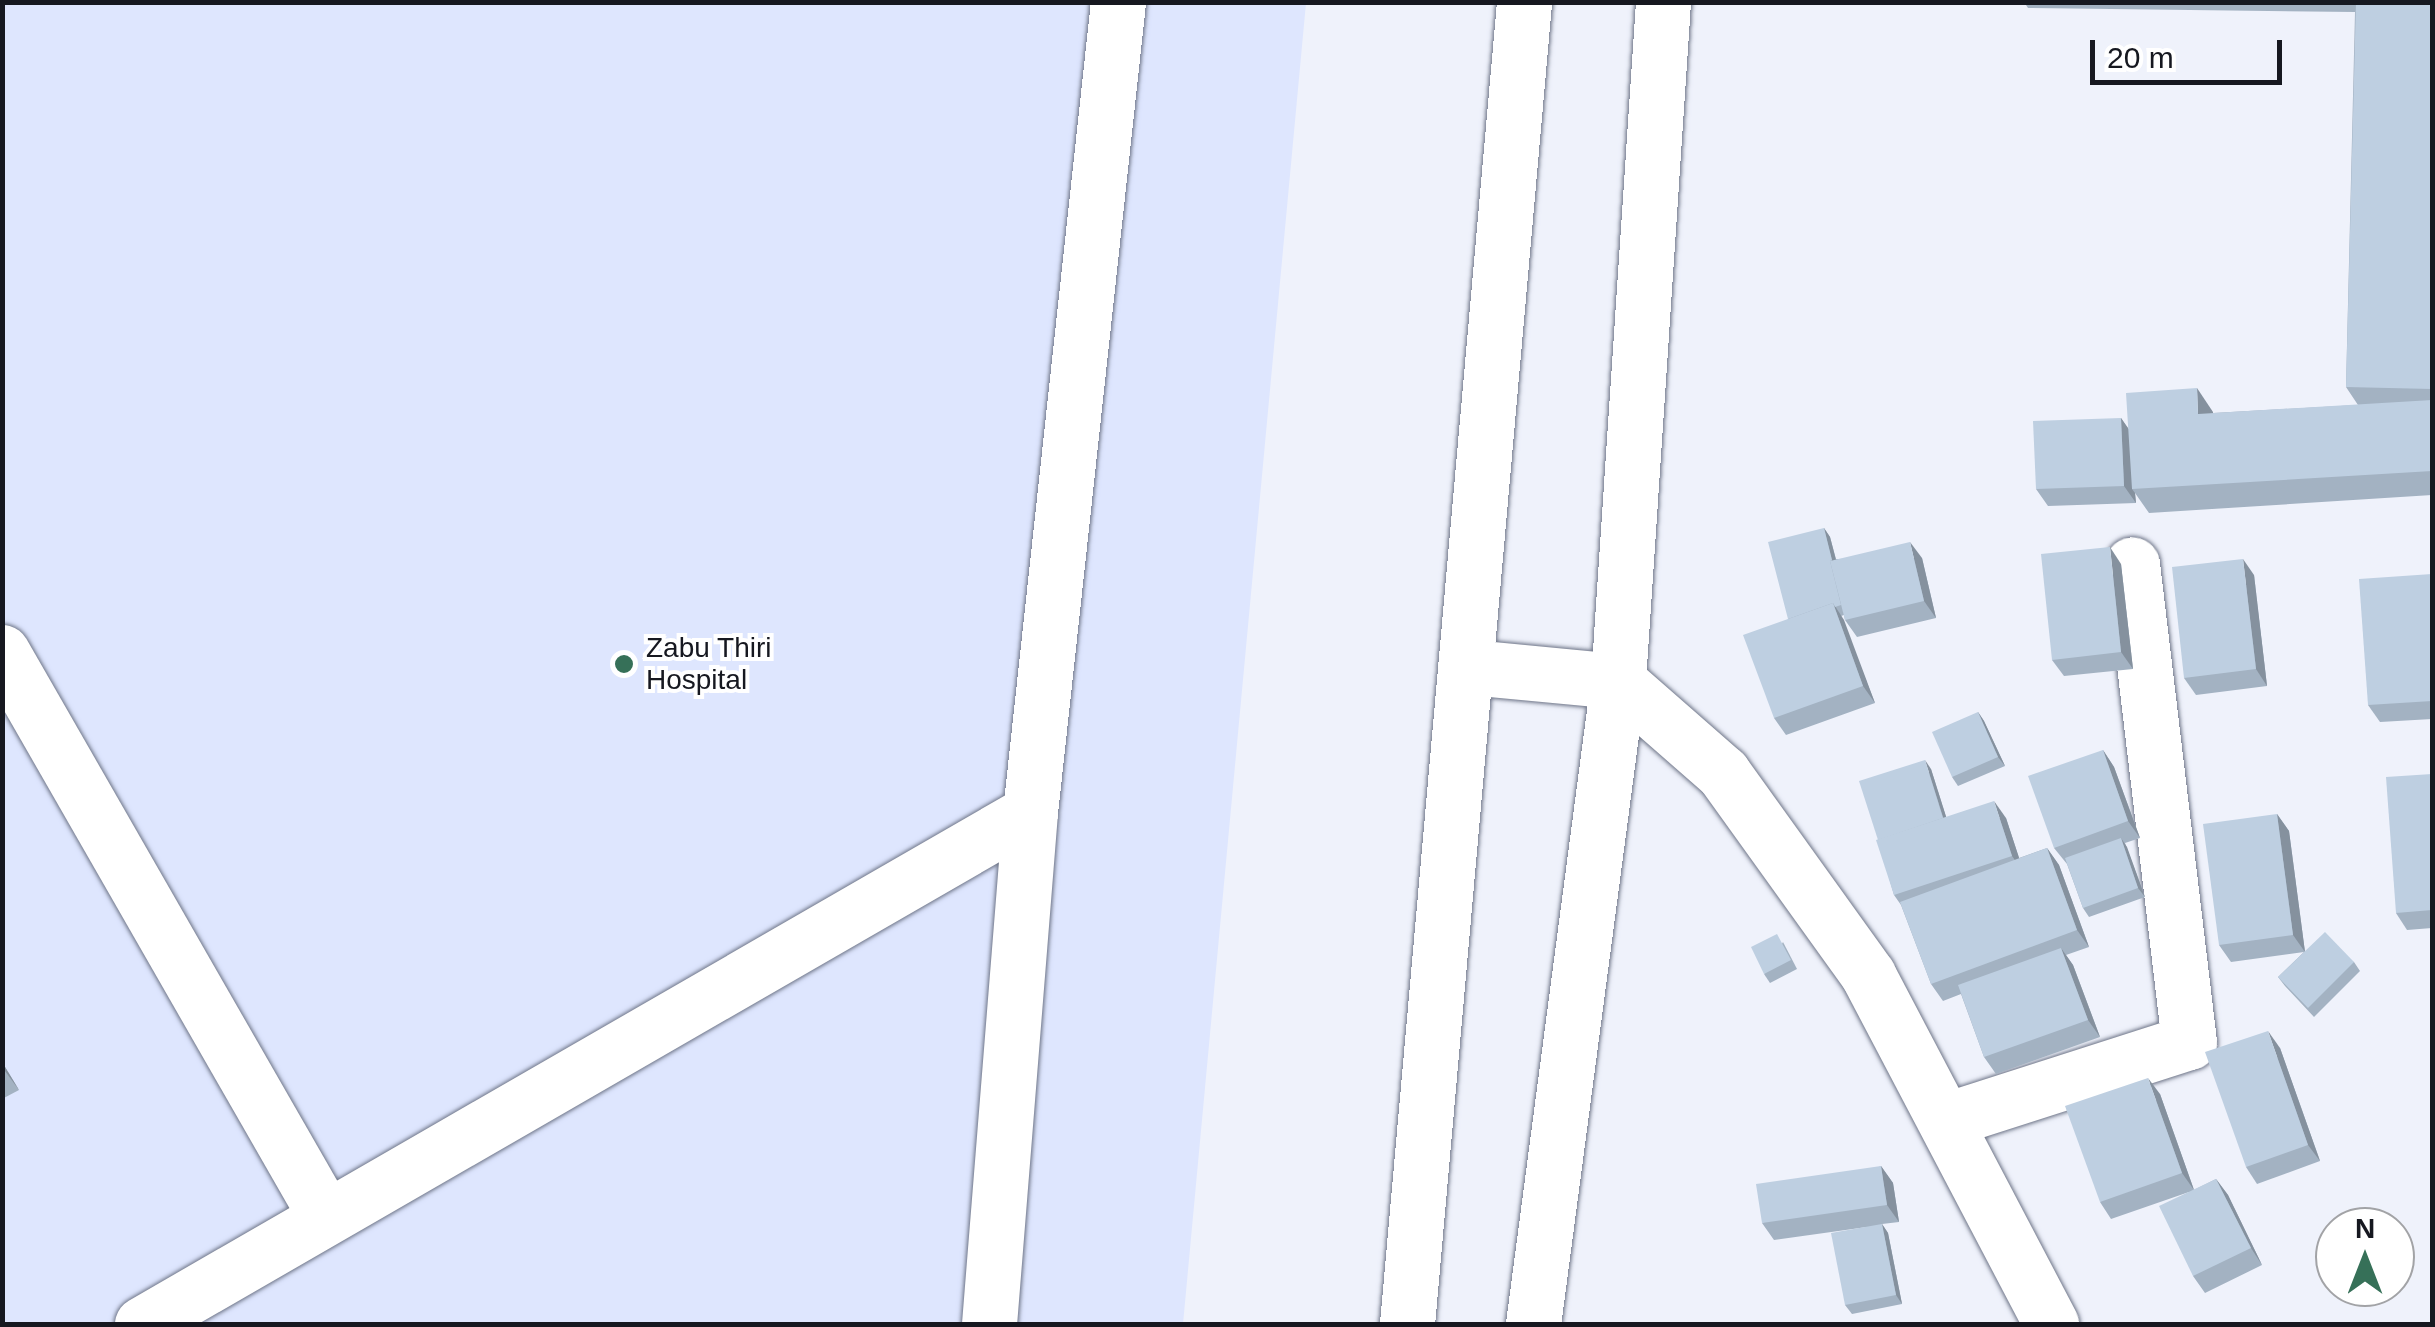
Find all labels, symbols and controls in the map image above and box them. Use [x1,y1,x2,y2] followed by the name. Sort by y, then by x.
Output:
[2095,20,2288,82] scale bar
[2107,41,2174,74] text: 20 m
[646,631,772,697] place label: Zabu Thiri Hospital
[611,651,637,677] marker: Zabu Thiri Hospital
[2315,1207,2415,1307] north arrow
[2355,1213,2375,1244] text: N

